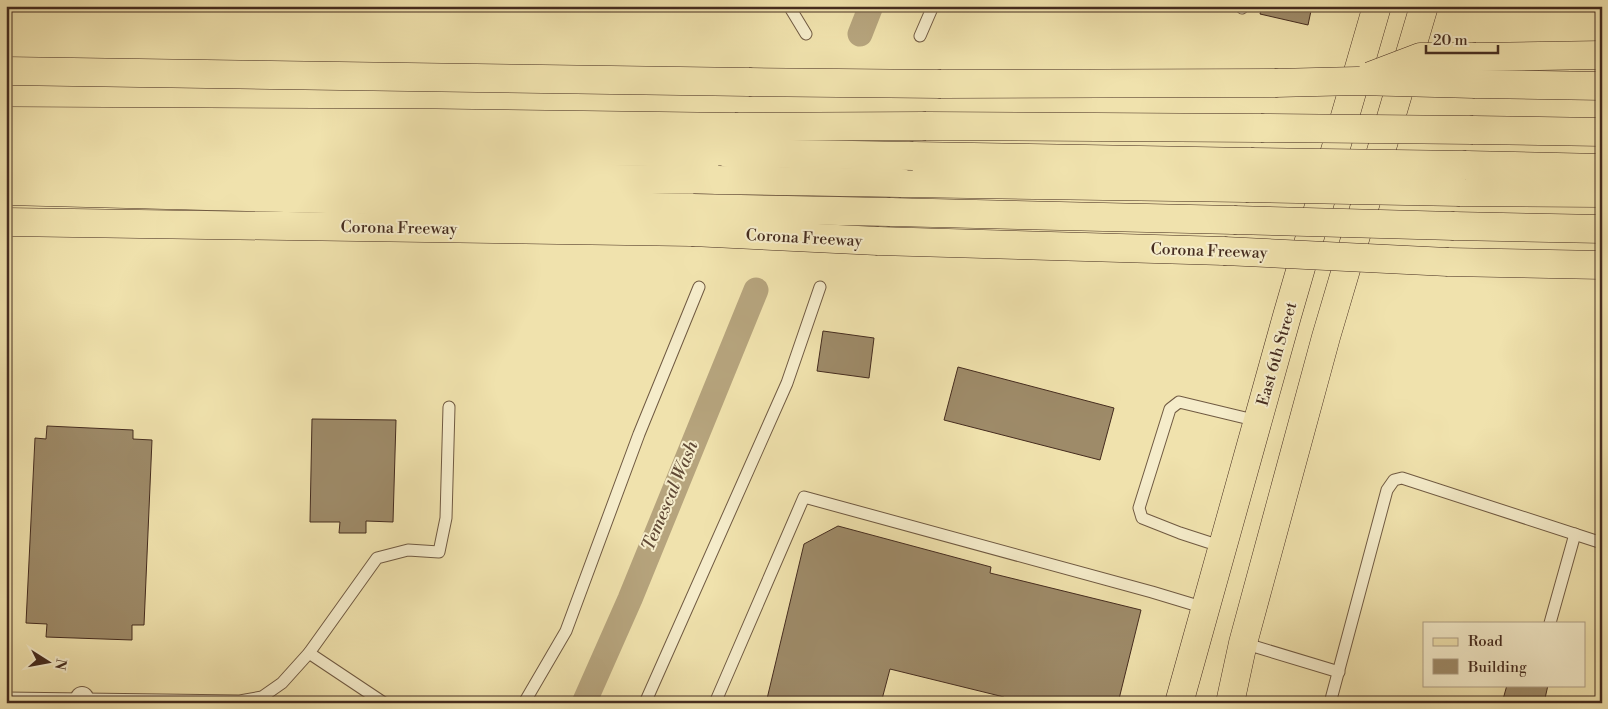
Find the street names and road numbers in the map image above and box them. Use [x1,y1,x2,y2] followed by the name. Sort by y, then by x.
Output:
[340,217,458,239] street label: Corona Freeway
[745,225,863,251] street label: Corona Freeway
[1150,239,1268,263] street label: Corona Freeway
[1253,299,1301,408] street label: East 6th Street

